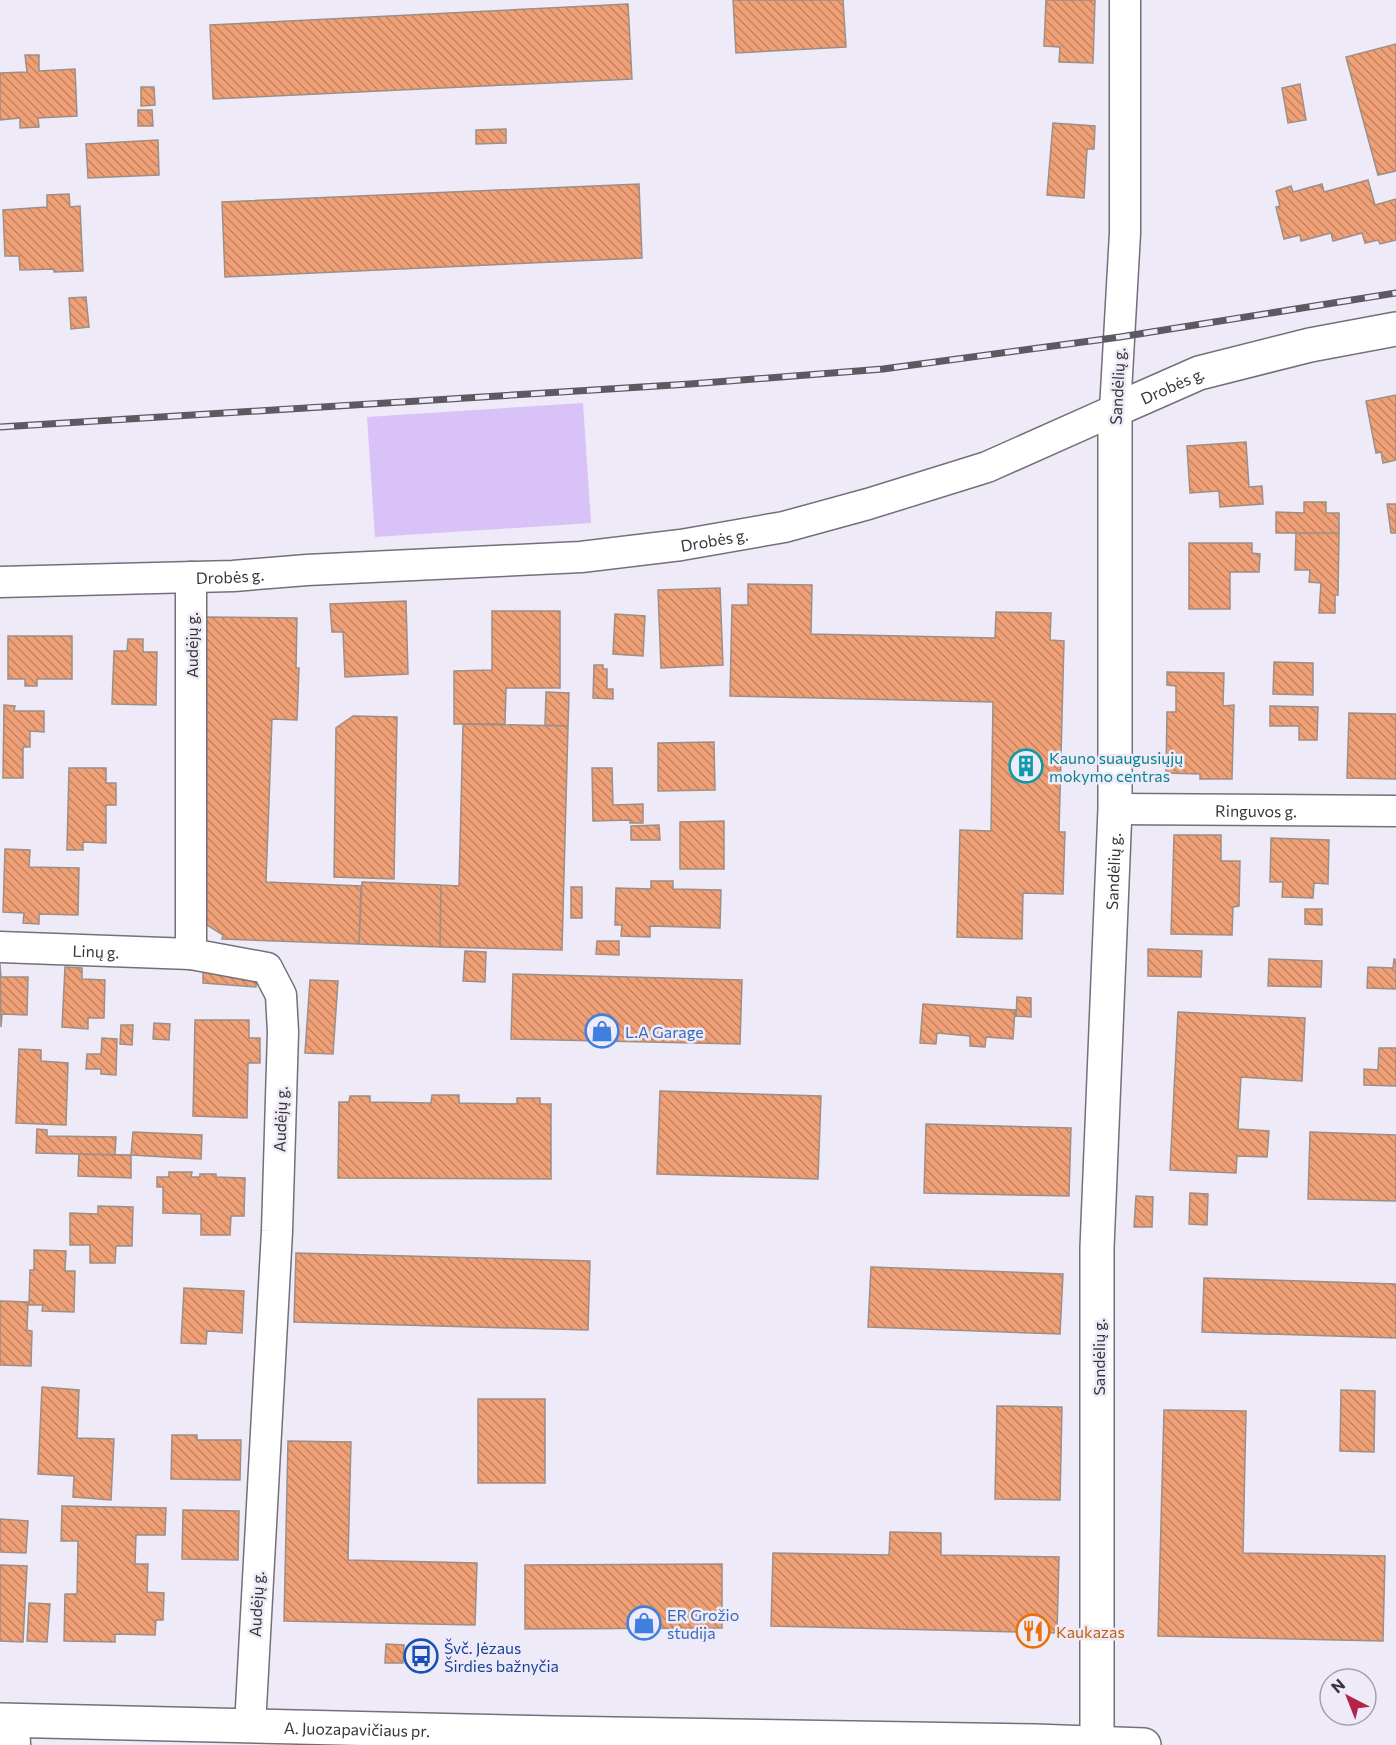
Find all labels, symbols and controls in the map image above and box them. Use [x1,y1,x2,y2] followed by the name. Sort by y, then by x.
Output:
[1105,347,1129,425] street label: Sandėlių g.
[1137,363,1206,407] street label: Drobės g.
[679,524,749,554] street label: Drobės g.
[196,564,265,586] street label: Drobės g.
[182,612,201,678] street label: Audėjų g.
[1008,748,1044,784] building icon: Kauno suaugusiųjų mokymo centras
[1049,748,1183,785] place label: Kauno suaugusiųjų mokymo centras
[1215,800,1297,820] street label: Ringuvos g.
[1101,832,1124,910] street label: Sandėlių g.
[72,940,120,961] street label: Linų g.
[584,1013,620,1049] shop icon: L.A Garage
[625,1022,704,1041] place label: L.A Garage
[269,1086,291,1152] street label: Audėjų g.
[1089,1318,1108,1396] street label: Sandėlių g.
[245,1571,267,1637] street label: Audėjų g.
[626,1605,662,1641] shop icon: ER Grožio studija
[667,1605,739,1642] place label: ER Grožio studija
[1015,1613,1051,1649] restaurant icon: Kaukazas
[1056,1622,1125,1641] place label: Kaukazas
[403,1638,439,1674] bus stop icon: Švč. Jėzaus Širdies bažnyčia
[444,1638,559,1675] place label: Švč. Jėzaus Širdies bažnyčia
[1318,1667,1378,1727] north arrow
[1327,1674,1348,1697] text: N
[284,1717,430,1740] street label: A. Juozapavičiaus pr.

